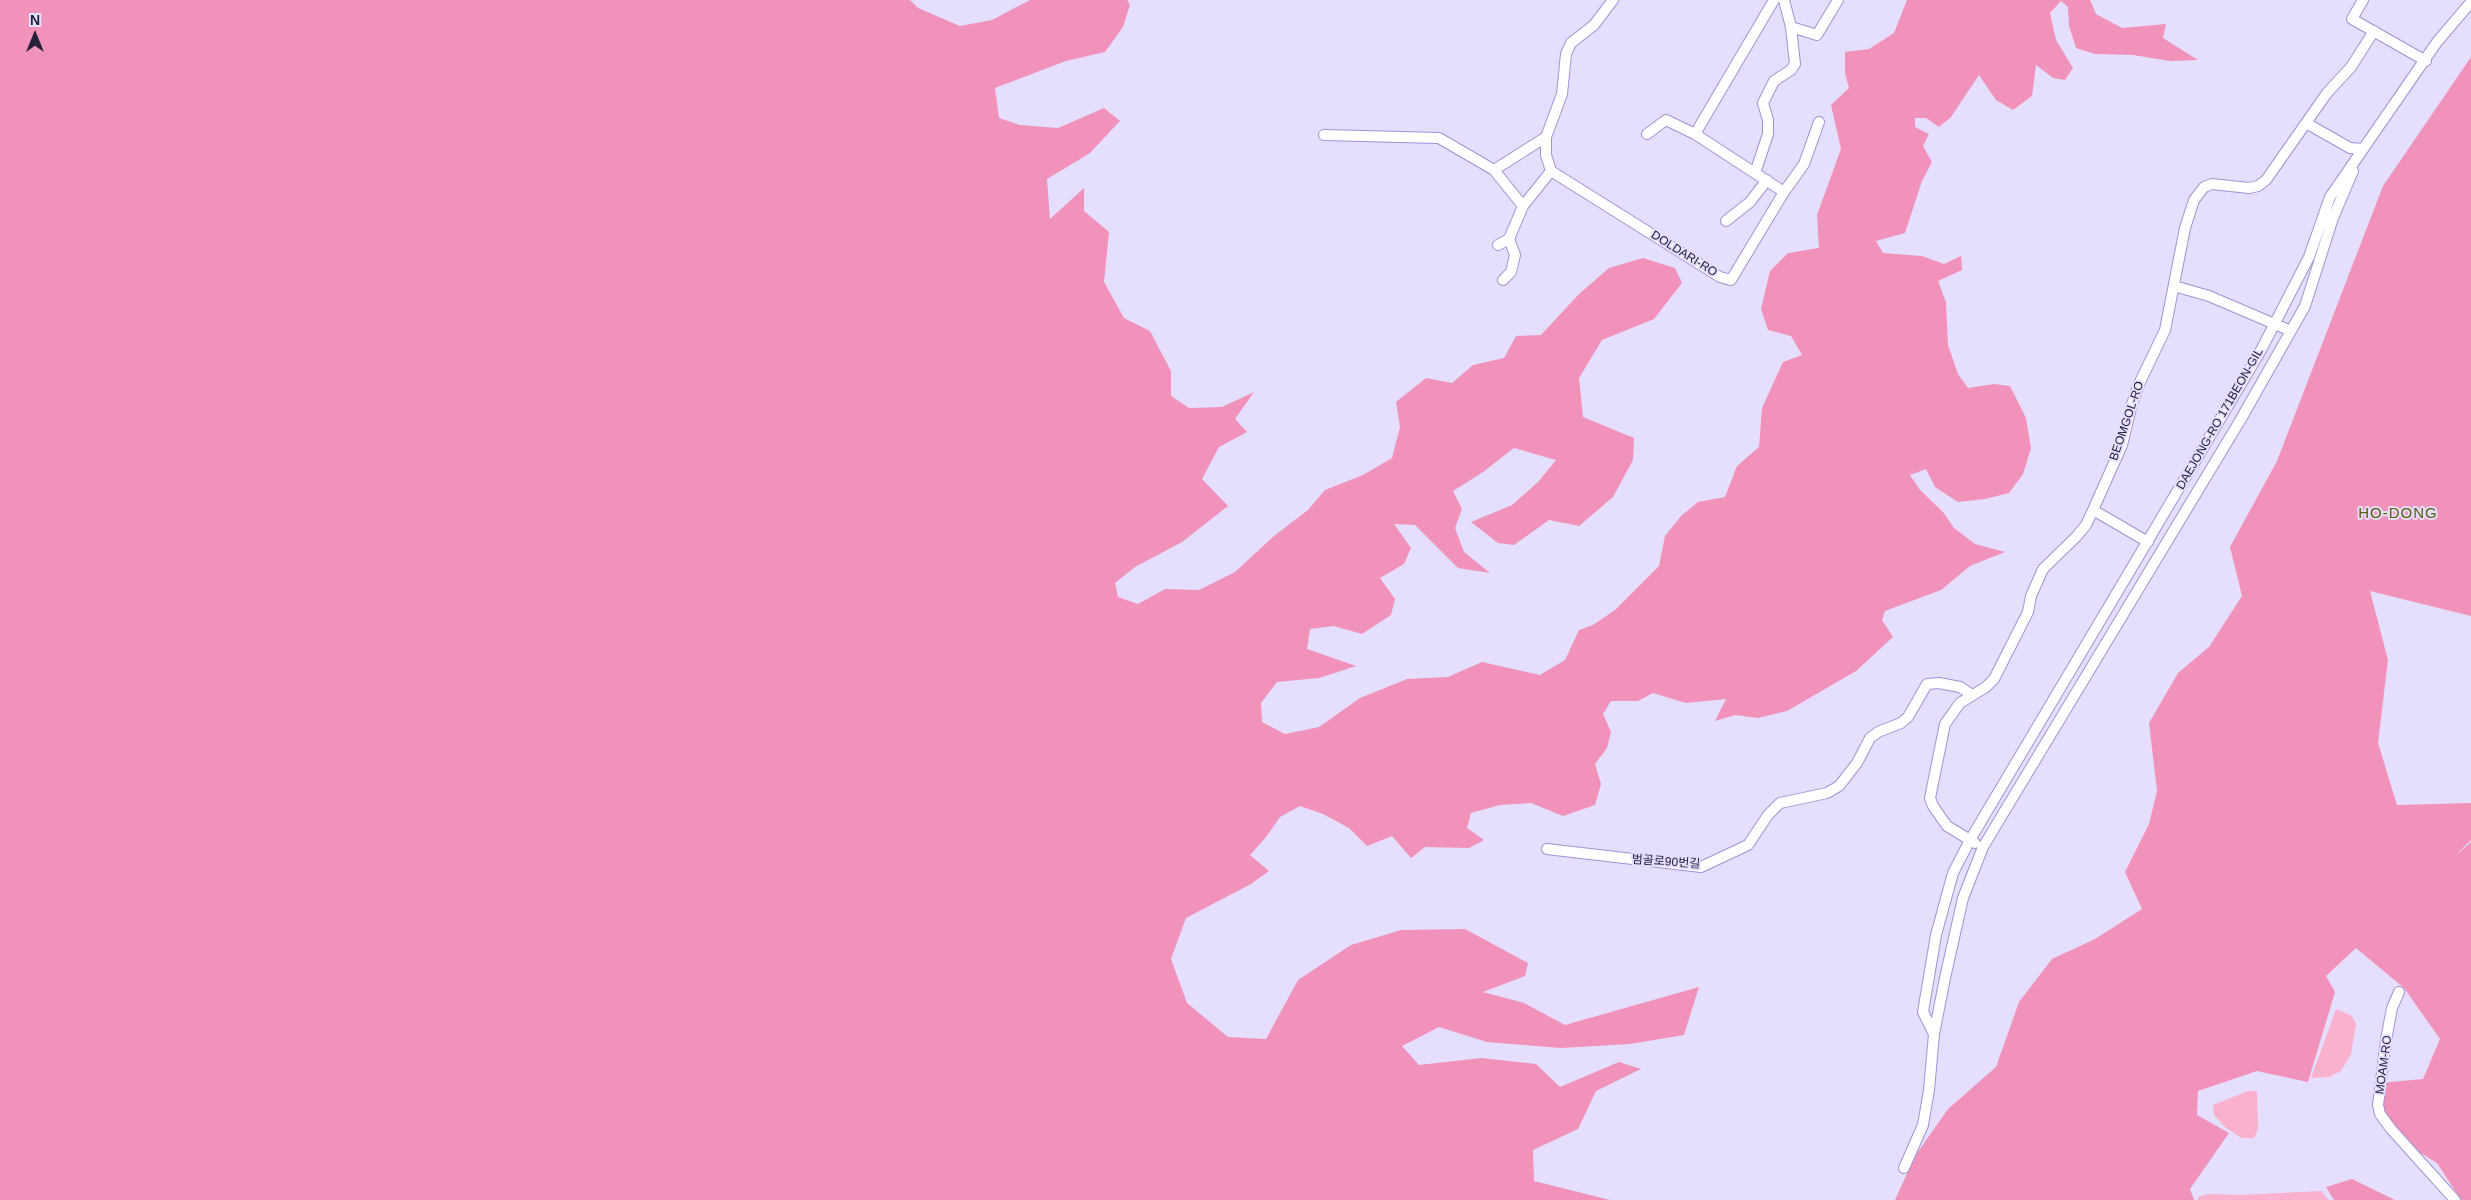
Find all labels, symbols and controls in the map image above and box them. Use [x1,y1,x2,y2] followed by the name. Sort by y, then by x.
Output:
[10,10,60,60] north arrow
[30,12,40,28] text: N
[1648,228,1720,280] street label: DOLDARI-RO
[2174,346,2266,492] street label: DAEJONG-RO 171BEON-GIL
[2107,380,2147,462] street label: BEOMGOL-RO
[2357,505,2439,523] district label: HO-DONG
[1631,852,1701,872] street label: 범골로90번길
[2373,1035,2395,1095] street label: MOAM-RO

